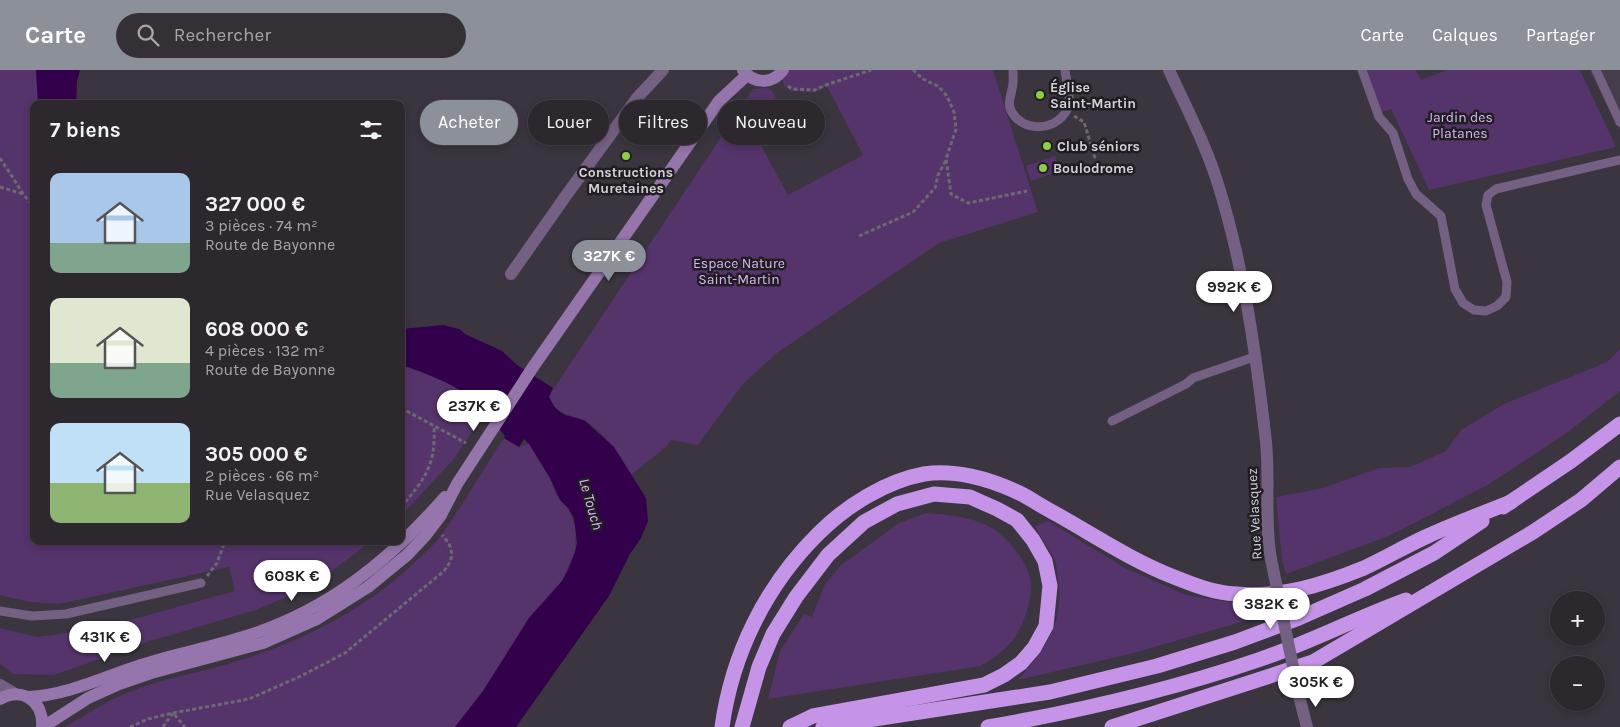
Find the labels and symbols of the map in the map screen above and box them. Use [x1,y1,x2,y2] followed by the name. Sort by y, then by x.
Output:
[1050,78,1136,112] place label: Église Saint-Martin
[1034,89,1046,101] marker: Église Saint-Martin
[1427,109,1493,142] park label: Jardin des Platanes
[1057,138,1140,155] place label: Club séniors
[1041,140,1053,152] marker: Club séniors
[620,150,632,162] marker: Constructions Muretaines
[1053,160,1134,177] place label: Boulodrome
[1037,162,1049,174] marker: Boulodrome
[579,164,673,197] place label: Constructions Muretaines
[568,240,650,282] pin: 327K €
[693,255,785,288] park label: Espace Nature Saint-Martin
[1193,270,1275,313] pin: 992K €
[433,390,515,432] pin: 237K €
[1244,468,1265,560] street label: Rue Velasquez
[575,476,607,532] water label: Le Touch
[251,560,333,602] pin: 608K €
[1230,588,1312,630] pin: 382K €
[64,620,146,663] pin: 431K €
[1275,666,1357,708] pin: 305K €

